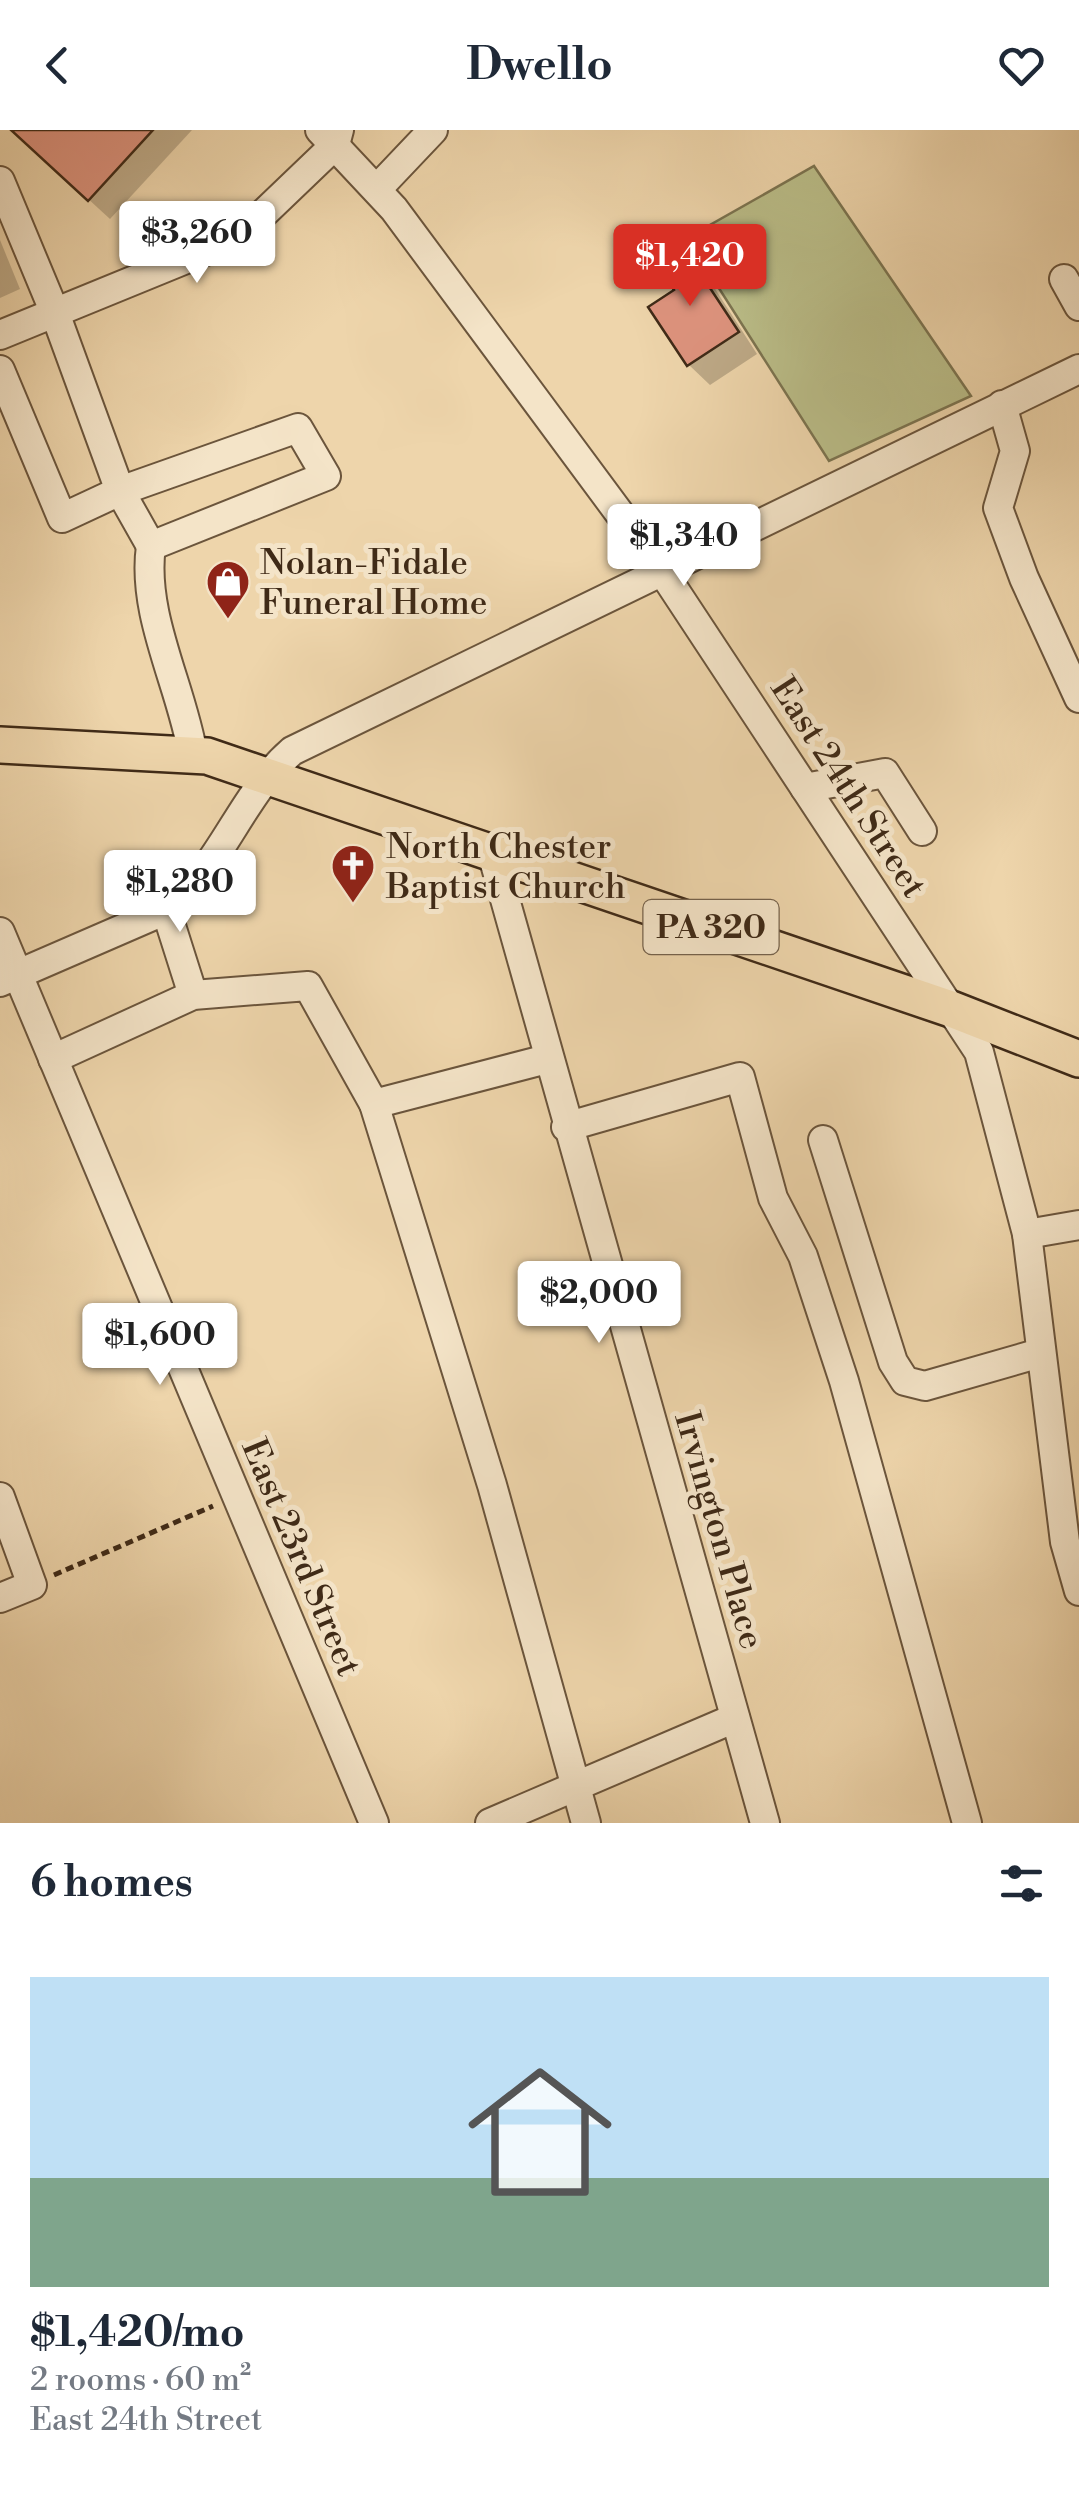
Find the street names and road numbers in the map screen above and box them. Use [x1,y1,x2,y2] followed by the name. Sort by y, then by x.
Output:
[761,670,935,906] street label: East 24th Street
[644,900,778,954] road number: PA 320
[664,1407,773,1654] street label: Irvington Place
[231,1433,370,1683] street label: East 23rd Street

